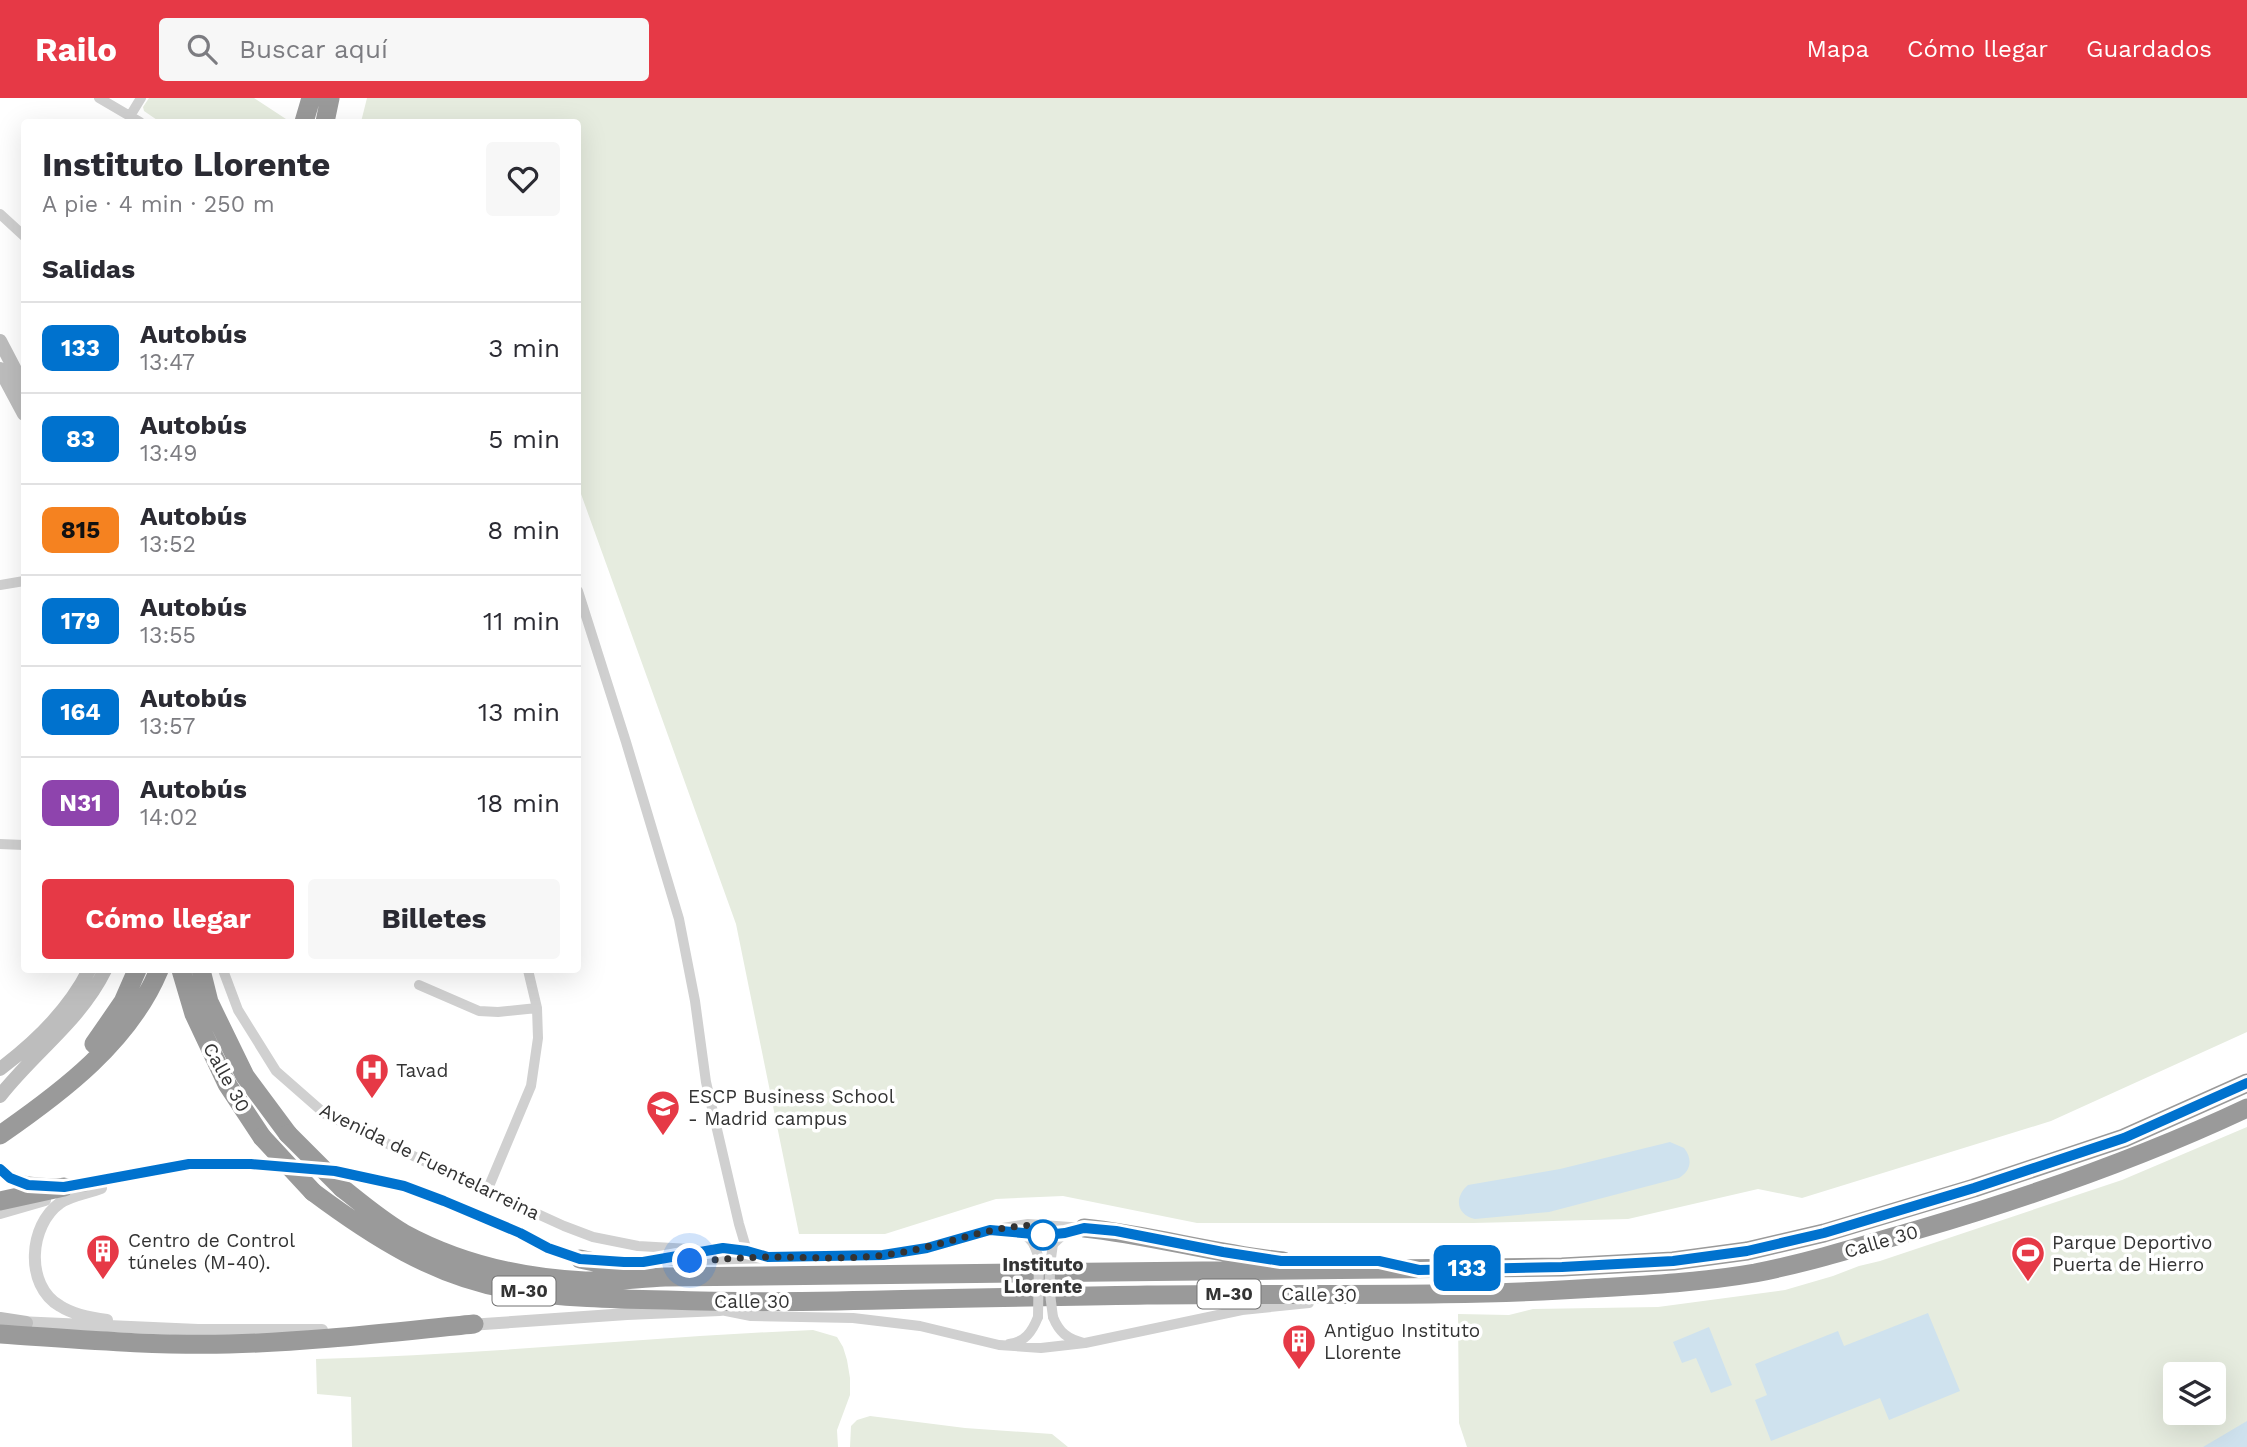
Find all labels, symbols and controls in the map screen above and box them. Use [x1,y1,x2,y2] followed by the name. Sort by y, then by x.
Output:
[159,18,649,81] search box
[35,30,117,69] text: Railo
[183,30,221,68] icon: search
[239,34,388,64] text: Buscar aquí
[1807,35,1869,63] text: Mapa
[1907,35,2048,63] text: Cómo llegar
[2086,35,2212,63] text: Guardados
[486,142,560,216] button: heart
[42,145,330,184] text: Instituto Llorente
[42,191,275,218] text: A pie · 4 min · 250 m
[42,254,135,284] text: Salidas
[140,319,247,349] text: Autobús
[488,333,560,363] text: 3 min
[61,334,100,362] text: 133
[140,349,195,376] text: 13:47
[140,410,247,440] text: Autobús
[488,424,560,454] text: 5 min
[66,425,95,453] text: 83
[140,440,197,467] text: 13:49
[140,501,247,531] text: Autobús
[487,515,560,545] text: 8 min
[61,516,100,544] text: 815
[140,531,196,558] text: 13:52
[140,592,247,622] text: Autobús
[483,606,560,636] text: 11 min
[61,607,100,635] text: 179
[140,622,196,649] text: 13:55
[140,683,247,713] text: Autobús
[478,697,560,727] text: 13 min
[60,698,101,726] text: 164
[140,713,195,740] text: 13:57
[140,774,247,804] text: Autobús
[477,788,560,818] text: 18 min
[59,789,102,817] text: N31
[140,804,198,831] text: 14:02
[42,879,294,959] button: Cómo llegar
[308,879,560,959] button: Billetes
[198,1039,255,1116] street label: Calle 30
[353,1051,391,1100] hospital icon: Tavad
[396,1059,448,1082] place label: Tavad
[688,1085,895,1130] place label: ESCP Business School - Madrid campus
[644,1088,682,1137] school or university icon: ESCP Business School - Madrid campus
[316,1098,544,1225] street label: Avenida de Fuentelarreina
[1028,1220,1058,1250] marker: Instituto Llorente
[1842,1220,1921,1263] street label: Calle 30
[128,1229,295,1274] place label: Centro de Control túneles (M-40).
[2052,1231,2212,1276] place label: Parque Deportivo Puerta de Hierro
[84,1232,122,1281] building icon: Centro de Control túneles (M-40).
[2009,1234,2047,1283] sports icon: Parque Deportivo Puerta de Hierro
[672,1243,707,1278] your location
[1427,1245,1507,1291] line badge: 133
[1002,1253,1084,1298] place label: Instituto Llorente
[1448,1254,1486,1282] text: 133
[492,1276,556,1306] road number: M-30
[1198,1280,1260,1308] road number: M-30
[1281,1282,1357,1307] street label: Calle 30
[714,1290,790,1313] street label: Calle 30
[1324,1319,1480,1364] place label: Antiguo Instituto Llorente
[1280,1322,1318,1371] building icon: Antiguo Instituto Llorente
[2163,1362,2226,1425] map controls
[2163,1362,2226,1425] button: layers

